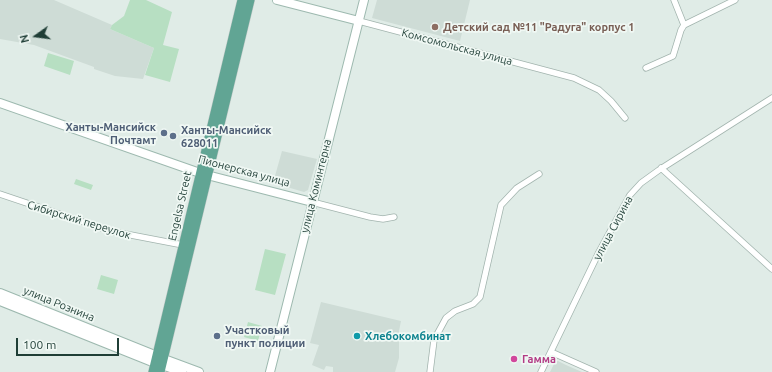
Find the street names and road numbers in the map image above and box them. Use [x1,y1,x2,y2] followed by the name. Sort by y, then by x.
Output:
[400,26,514,68] street label: Комсомольская улица
[298,138,334,234] street label: улица Коминтерна
[197,152,291,190] street label: Пионерская улица
[166,170,194,242] street label: Engelsa Street
[591,194,635,262] street label: улица Сирина
[26,198,132,242] street label: Сибирский переулок
[21,284,97,324] street label: улица Рознина

